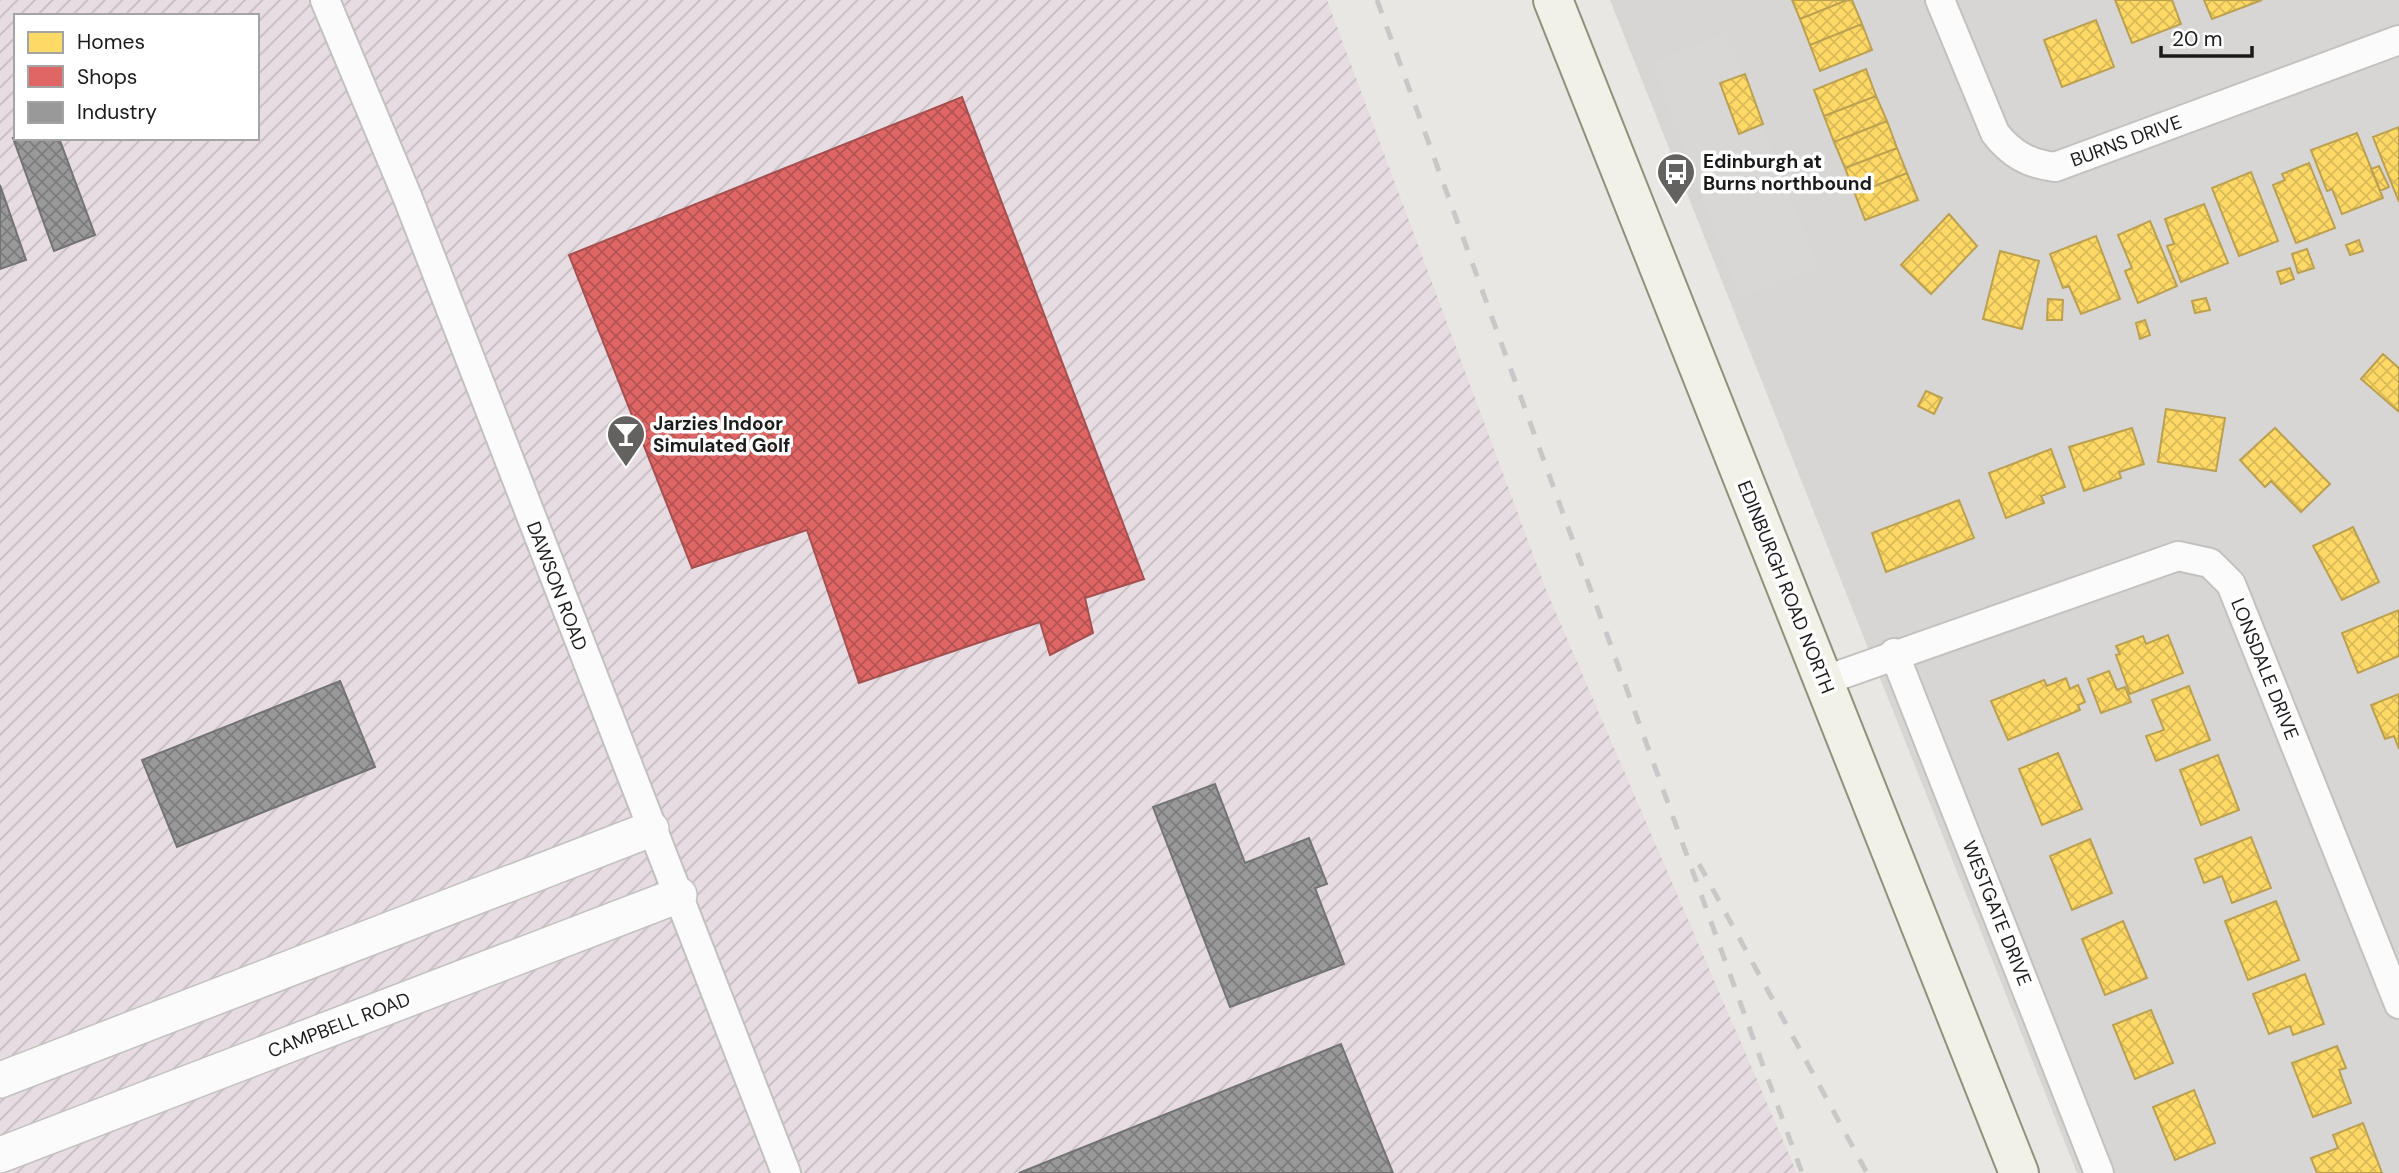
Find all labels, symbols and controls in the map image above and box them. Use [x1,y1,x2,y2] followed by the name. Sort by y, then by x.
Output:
[14,14,259,140] legend
[2161,14,2252,58] scale bar
[2172,25,2223,53] text: 20 m
[77,28,145,56] text: Homes
[77,63,137,91] text: Shops
[77,98,157,126] text: Industry
[2067,109,2185,173] street label: BURNS DRIVE
[1703,149,1872,196] place label: Edinburgh at Burns northbound
[1655,151,1697,206] bus stop icon: Edinburgh at Burns northbound
[653,411,790,458] place label: Jarzies Indoor Simulated Golf
[605,413,647,468] bar icon: Jarzies Indoor Simulated Golf
[1732,477,1840,697] street label: EDINBURGH ROAD NORTH
[521,518,593,654] street label: DAWSON ROAD
[2225,595,2305,743] street label: LONSDALE DRIVE
[1957,837,2037,989] street label: WESTGATE DRIVE
[264,986,414,1064] street label: CAMPBELL ROAD

